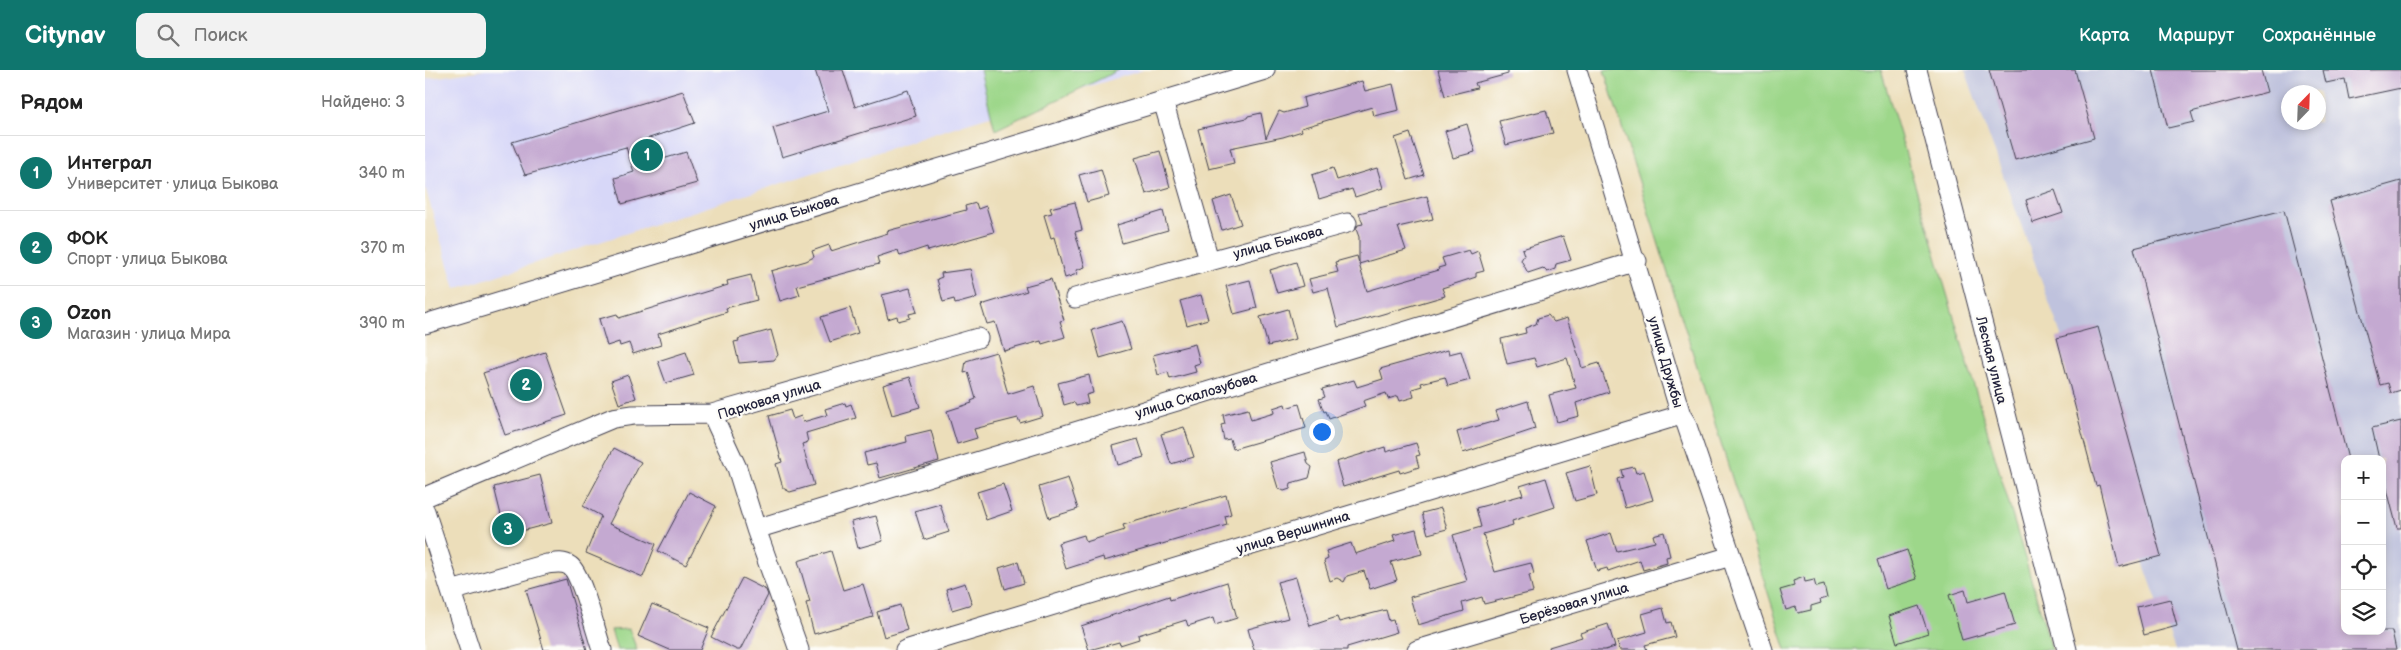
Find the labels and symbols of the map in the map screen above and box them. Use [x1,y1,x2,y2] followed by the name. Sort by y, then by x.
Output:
[2281,85,2326,130] north arrow
[631,136,663,174] pin: 1
[747,191,842,234] street label: улица Быкова
[1231,222,1326,263] street label: улица Быкова
[1972,313,2011,407] street label: Лесная улица
[1644,314,1687,410] street label: улица Дружбы
[510,366,542,404] pin: 2
[1133,369,1260,422] street label: улица Скалозубова
[715,375,824,423] street label: Парковая улица
[1309,419,1335,445] your location
[1234,507,1353,558] street label: улица Вершинина
[492,510,524,548] pin: 3
[1518,579,1631,628] street label: Берёзовая улица

